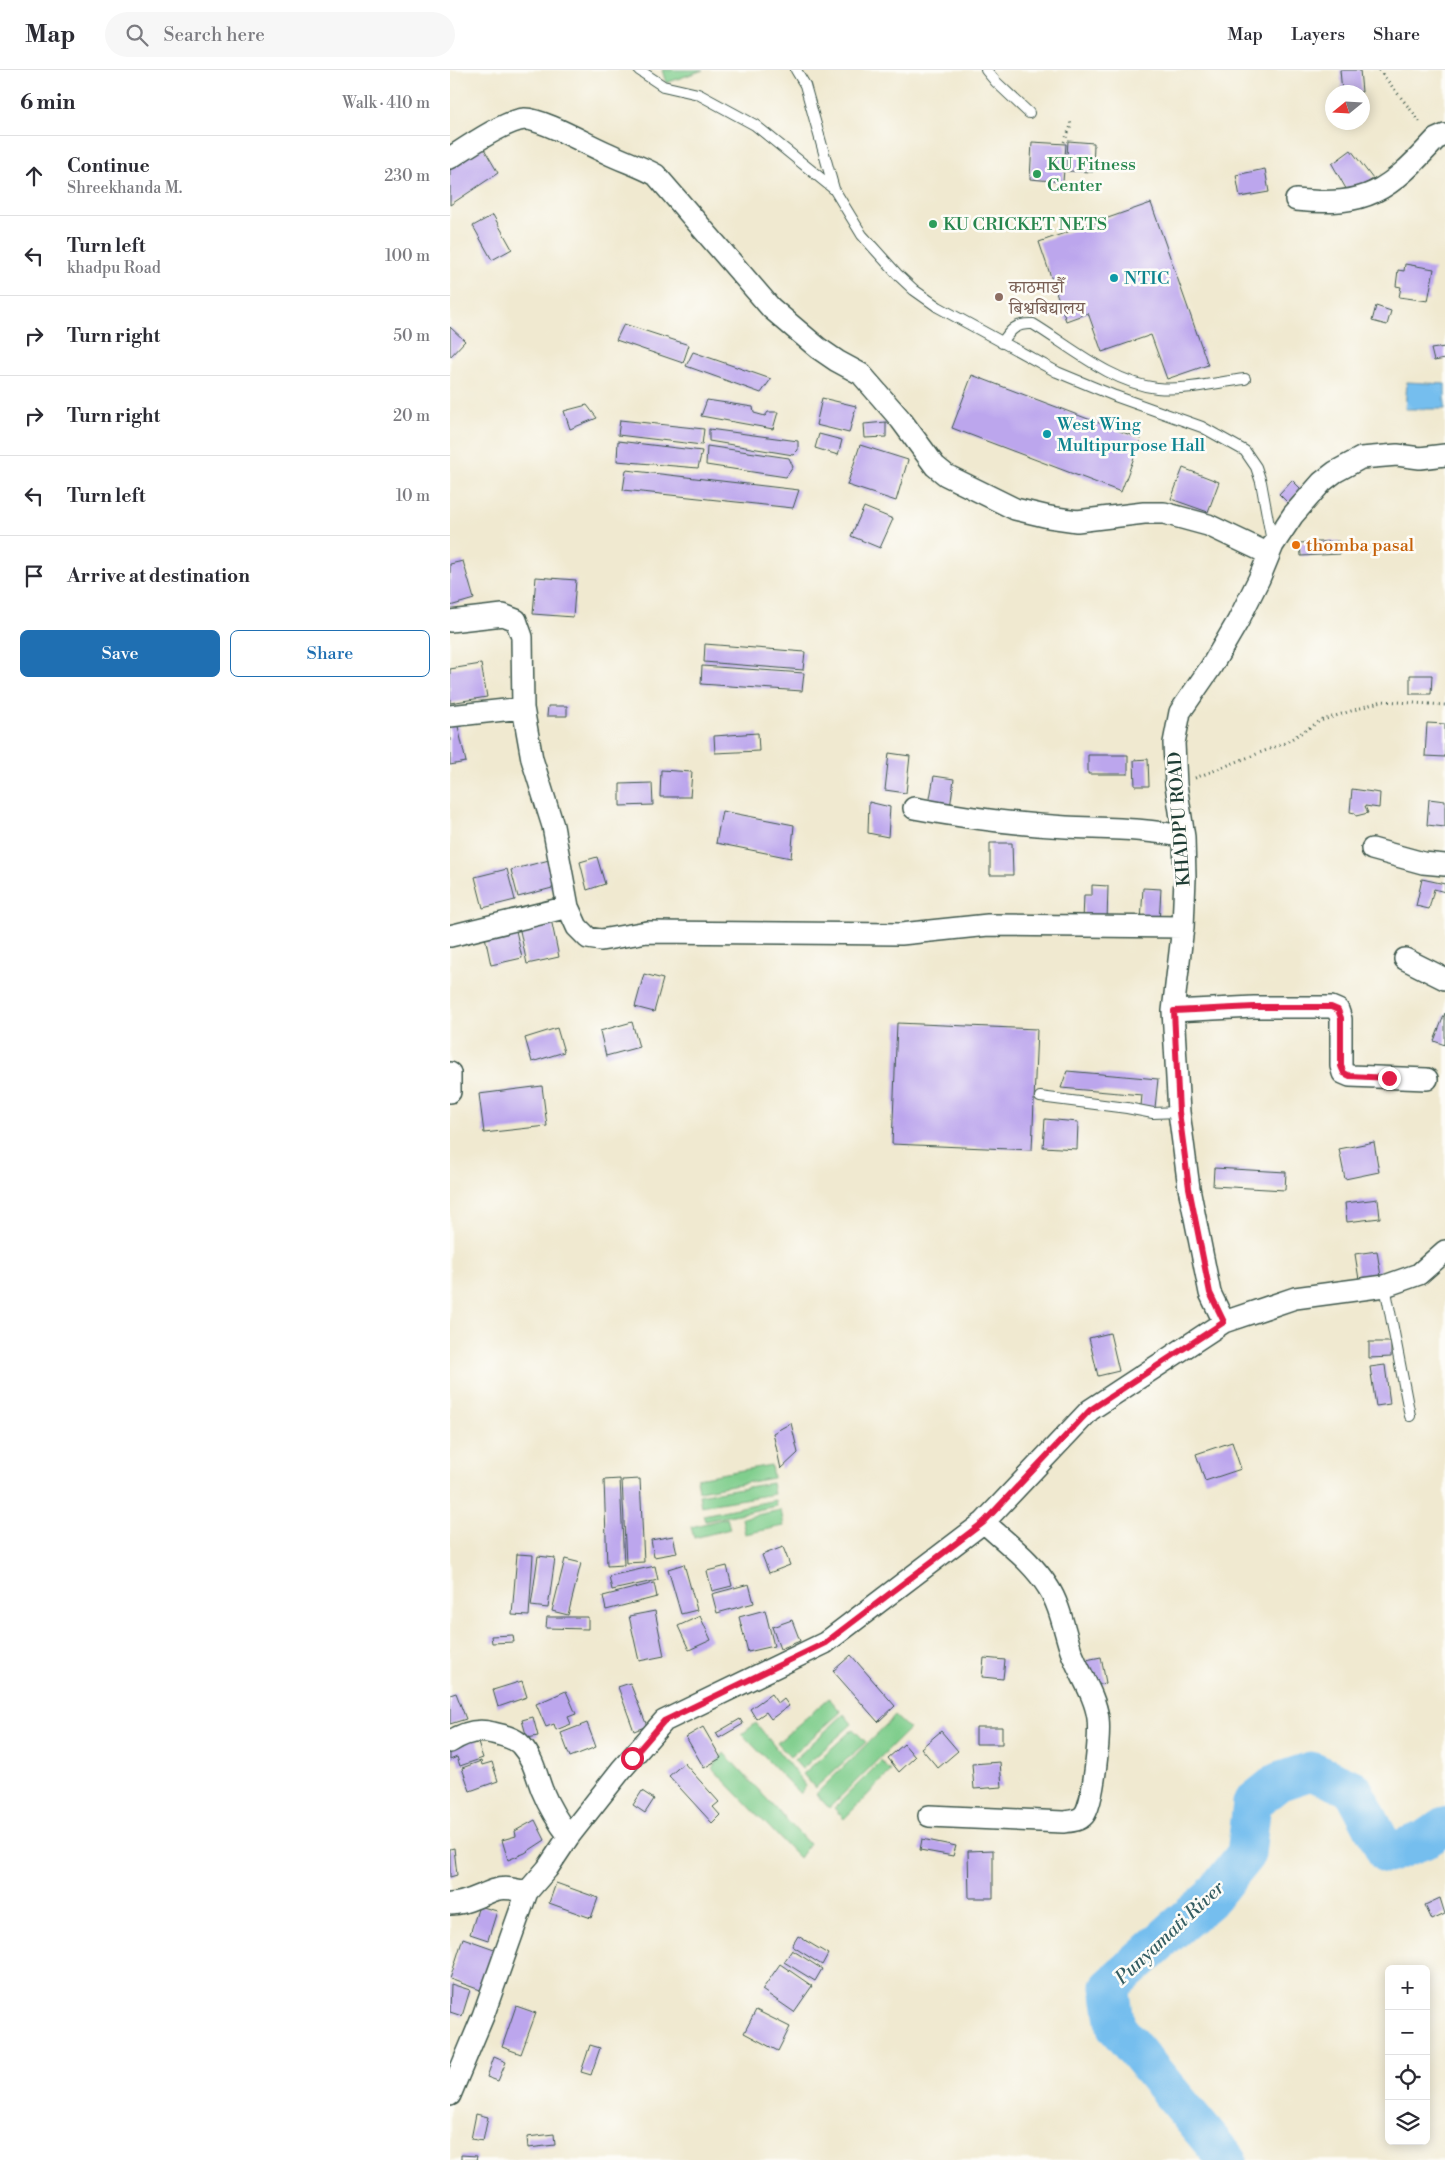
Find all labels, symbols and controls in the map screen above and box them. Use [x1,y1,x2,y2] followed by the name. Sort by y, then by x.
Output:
[105,12,455,57] search box
[25,20,75,50] text: Map
[123,21,151,49] icon: search
[163,23,265,47] text: Search here
[1228,23,1263,46] text: Map
[1291,23,1345,46] text: Layers
[1373,23,1420,46] text: Share
[1325,85,1370,130] north arrow
[20,90,75,116] text: 6 min
[342,93,430,113] text: Walk · 410 m
[1047,153,1136,197] place label: KU Fitness Center
[67,154,150,178] text: Continue
[20,162,48,190] icon: ahead
[384,166,430,186] text: 230 m
[1031,168,1043,180] marker: KU Fitness Center
[67,178,182,198] text: Shreekhanda M.
[943,213,1107,236] place label: KU CRICKET NETS
[927,218,939,230] marker: KU CRICKET NETS
[67,234,146,258] text: Turn left
[20,242,48,270] icon: left
[385,246,430,266] text: 100 m
[67,258,161,278] text: khadpu Road
[1124,267,1169,290] place label: NTIC
[1108,272,1120,284] marker: NTIC
[1008,276,1086,320] place label: काठमाडौँ बिश्वबिद्यालय
[993,291,1005,303] marker: काठमाडौँ बिश्वबिद्यालय
[20,322,48,350] icon: right
[67,324,160,348] text: Turn right
[393,326,430,346] text: 50 m
[20,402,48,430] icon: right
[67,404,160,428] text: Turn right
[393,406,430,426] text: 20 m
[1056,413,1206,457] place label: West Wing Multipurpose Hall
[1041,428,1053,440] marker: West Wing Multipurpose Hall
[20,482,48,510] icon: left
[67,484,146,508] text: Turn left
[396,486,430,506] text: 10 m
[1306,534,1415,557] place label: thomba pasal
[1290,539,1302,551] marker: thomba pasal
[20,562,48,590] icon: arrive
[67,564,250,588] text: Arrive at destination
[20,630,220,677] button: Save
[230,630,430,677] button: Share
[1163,751,1196,887] street label: KHADPU ROAD
[1378,1067,1401,1090] route end
[621,1747,644,1770] route start
[1109,1875,1230,1990] water label: Punyamati River
[1385,1965,1430,2145] map controls
[1385,1965,1430,2010] button: +
[1385,2010,1430,2055] button: −
[1385,2055,1430,2100] button: locate
[1385,2100,1430,2145] button: layers

